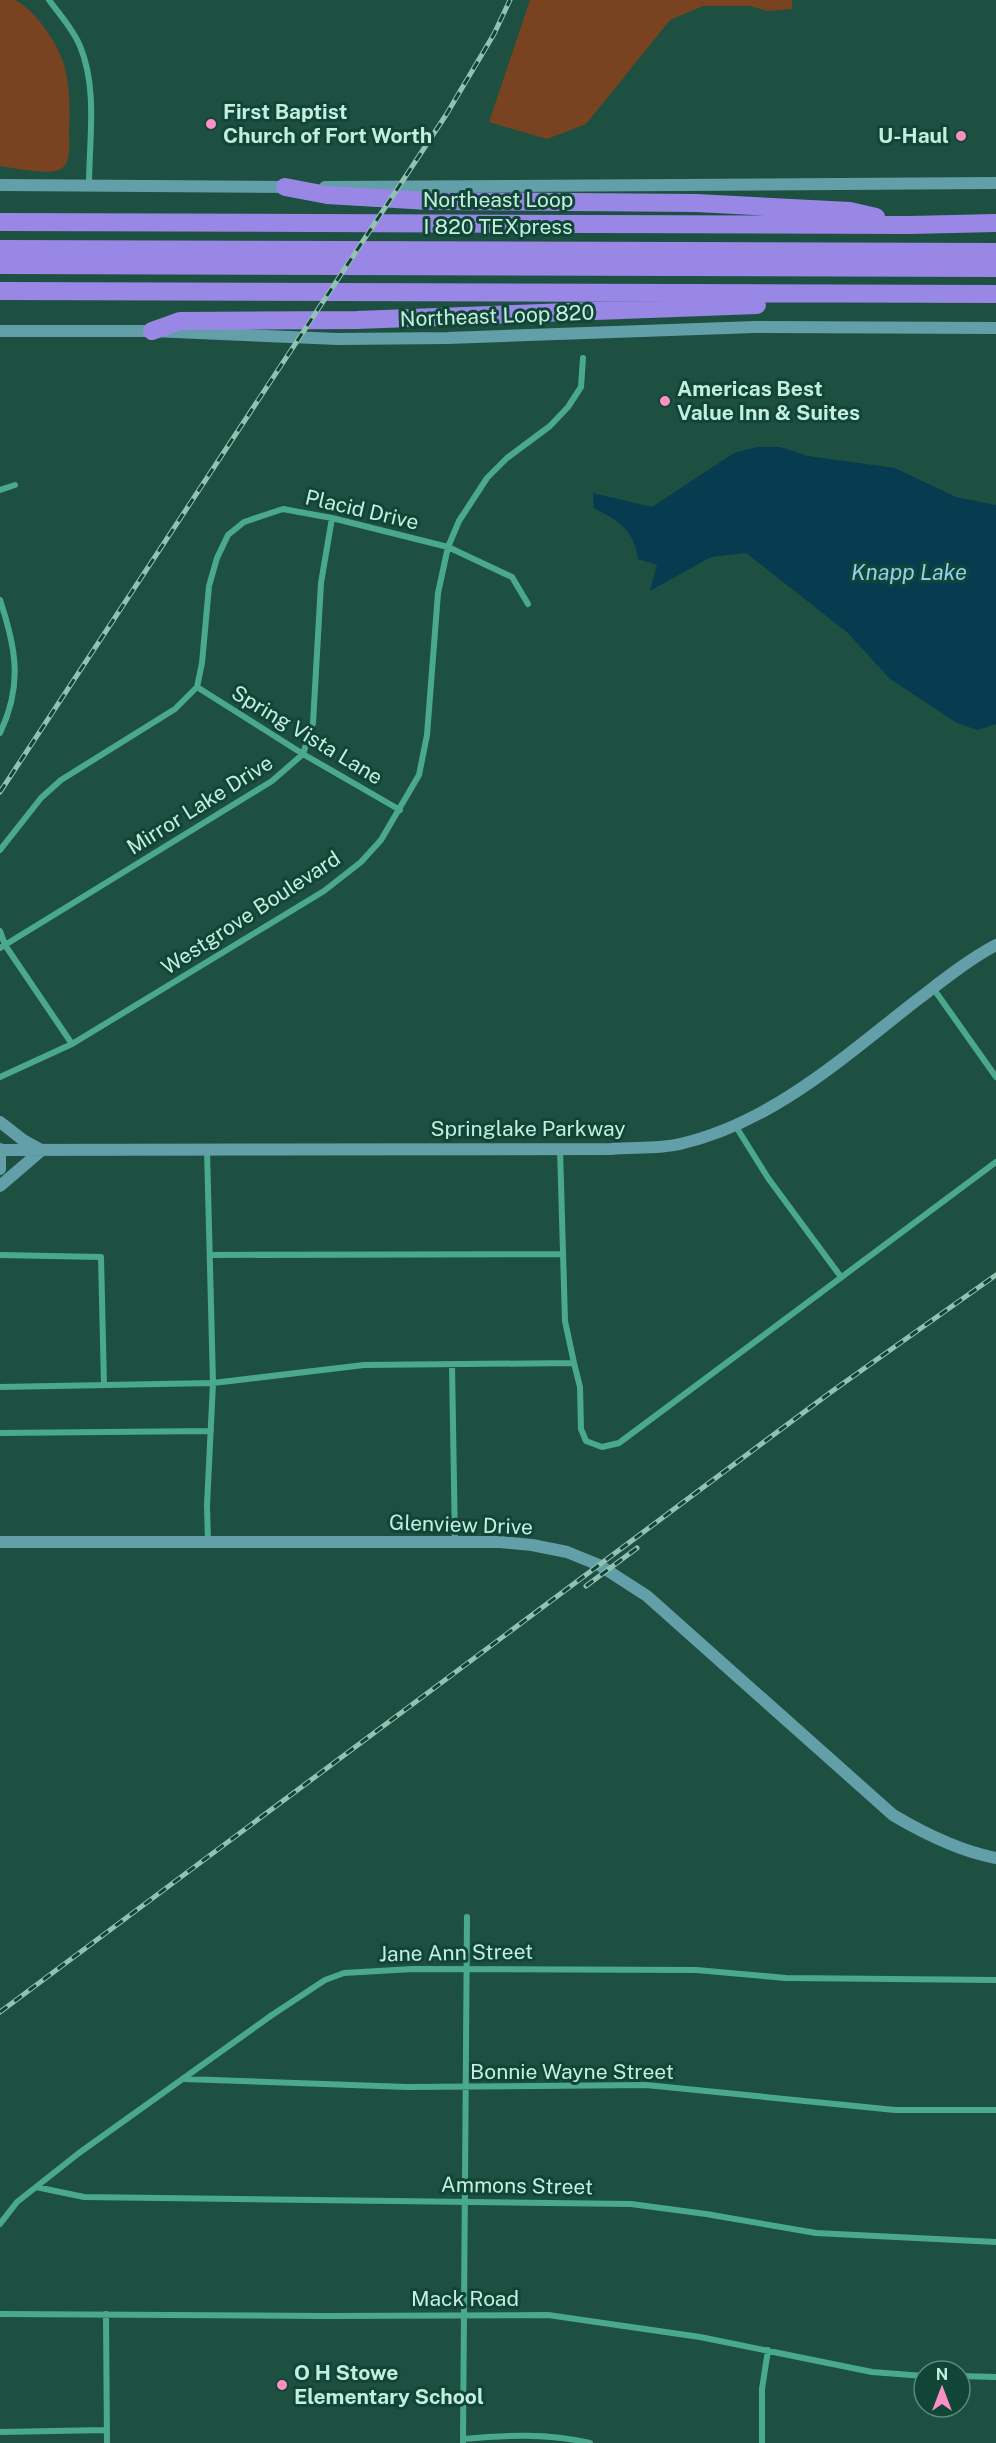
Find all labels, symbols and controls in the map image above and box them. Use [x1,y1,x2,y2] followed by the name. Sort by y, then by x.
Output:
[223,99,432,148] place label: First Baptist Church of Fort Worth
[204,117,218,131] marker: First Baptist Church of Fort Worth
[878,123,949,148] place label: U-Haul
[954,129,968,143] marker: U-Haul
[423,187,573,212] street label: Northeast Loop
[423,214,573,239] street label: I 820 TEXpress
[399,300,595,331] street label: Northeast Loop 820
[677,376,860,425] place label: Americas Best Value Inn & Suites
[658,394,672,408] marker: Americas Best Value Inn & Suites
[303,484,421,535] street label: Placid Drive
[851,559,967,585] water label: Knapp Lake
[227,680,387,790] street label: Spring Vista Lane
[122,750,277,859] street label: Mirror Lake Drive
[157,845,345,980] street label: Westgrove Boulevard
[430,1116,626,1141] street label: Springlake Parkway
[389,1509,533,1540] street label: Glenview Drive
[379,1939,533,1966] street label: Jane Ann Street
[470,2059,674,2084] street label: Bonnie Wayne Street
[441,2172,593,2199] street label: Ammons Street
[411,2286,519,2311] street label: Mack Road
[912,2359,972,2419] north arrow
[294,2360,484,2409] place label: O H Stowe Elementary School
[936,2365,948,2384] text: N
[275,2378,289,2392] marker: O H Stowe Elementary School

